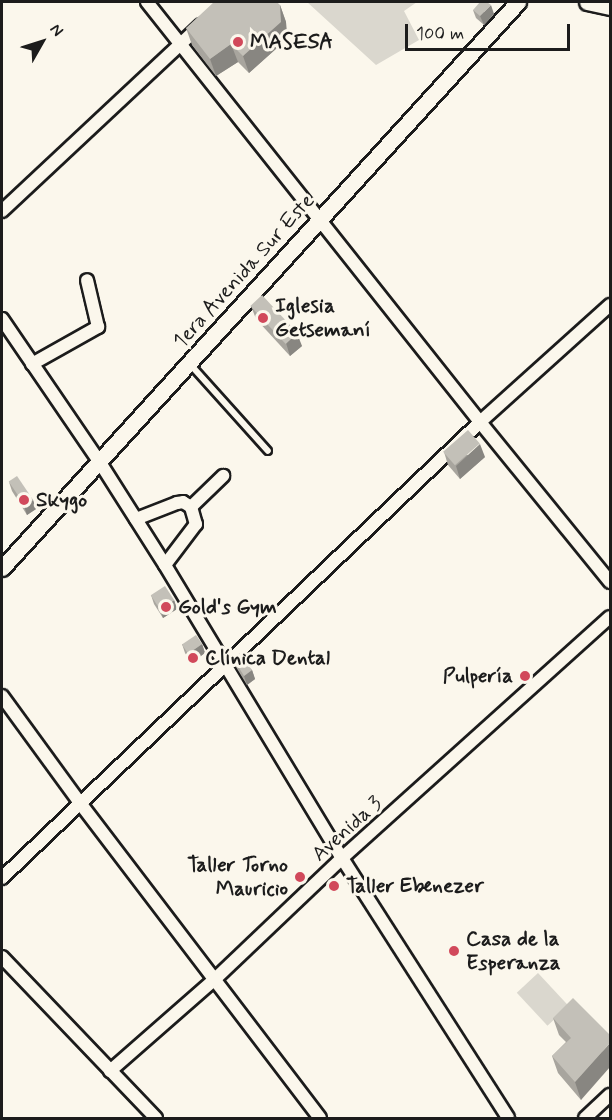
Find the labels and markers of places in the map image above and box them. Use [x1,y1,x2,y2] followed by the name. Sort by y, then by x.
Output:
[250,29,333,55] place label: MASESA
[231,35,245,49] marker: MASESA
[275,293,371,343] place label: Iglesia Getsemaní
[256,311,270,325] marker: Iglesia Getsemaní
[36,487,87,513] place label: Skygo
[17,493,31,507] marker: Skygo
[178,594,284,620] place label: Gold's Gym
[159,600,173,614] marker: Gold's Gym
[205,645,332,671] place label: Clínica Dental
[186,651,200,665] marker: Clínica Dental
[443,663,513,689] place label: Pulpería
[518,669,532,683] marker: Pulpería
[183,852,288,902] place label: Taller Torno Mauricio
[293,870,307,884] marker: Taller Torno Mauricio
[346,873,484,899] place label: Taller Ebenezer
[327,879,341,893] marker: Taller Ebenezer
[466,926,561,976] place label: Casa de la Esperanza
[447,944,461,958] marker: Casa de la Esperanza

